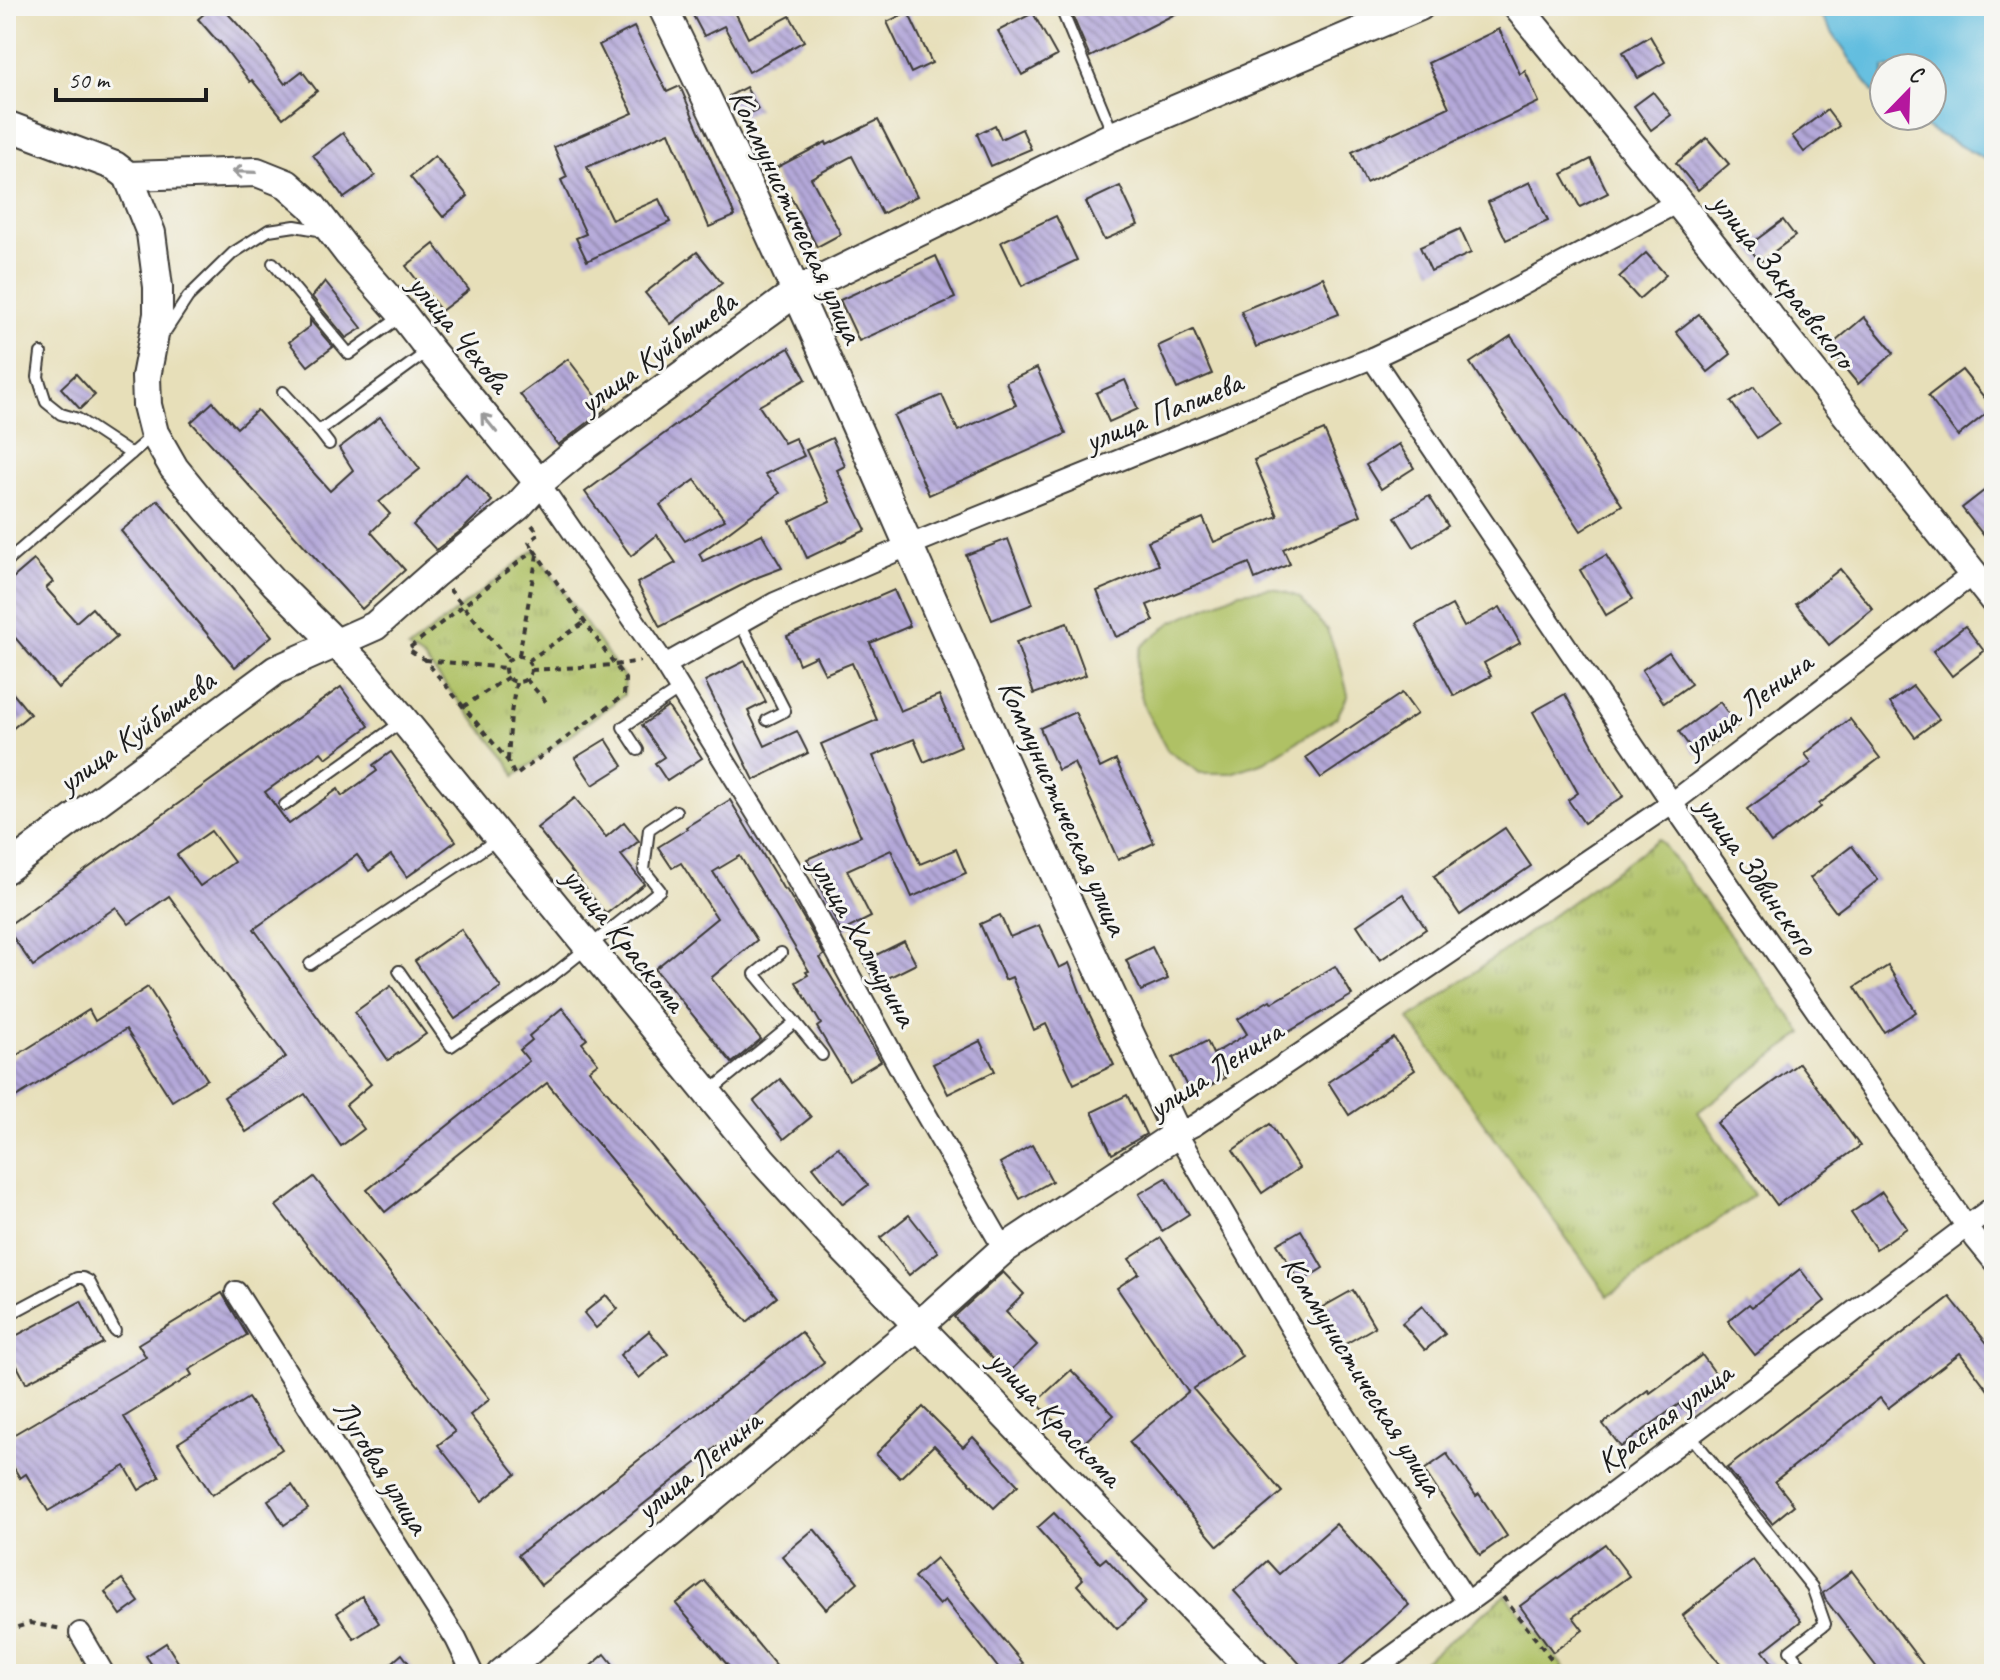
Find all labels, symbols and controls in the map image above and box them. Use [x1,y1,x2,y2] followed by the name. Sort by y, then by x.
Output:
[56,52,206,102] scale bar
[1868,52,1948,132] north arrow
[1905,60,1929,91] text: С
[68,65,111,95] text: 50 m
[720,83,874,351] street label: Коммунистическая улица
[231,164,258,179] one-way arrow
[1701,183,1867,379] street label: улица Закраевского
[398,264,522,403] street label: улица Чехова
[569,280,746,425] street label: улица Куйбышева
[1077,360,1251,462] street label: улица Папшева
[480,413,498,433] one-way arrow
[1673,641,1823,768] street label: улица Ленина
[48,659,225,804] street label: улица Куйбышева
[989,673,1139,943] street label: Коммунистическая улица
[1686,786,1829,964] street label: улица Здвинского
[799,847,928,1035] street label: улица Халтурина
[552,857,698,1023] street label: улица Краскома
[1139,1009,1293,1129] street label: улица Ленина
[1272,1248,1454,1505] street label: Коммунистическая улица
[979,1340,1133,1498] street label: улица Краскома
[1588,1351,1743,1482] street label: Красная улица
[324,1391,440,1543] street label: Луговая улица
[625,1399,772,1531] street label: улица Ленина

